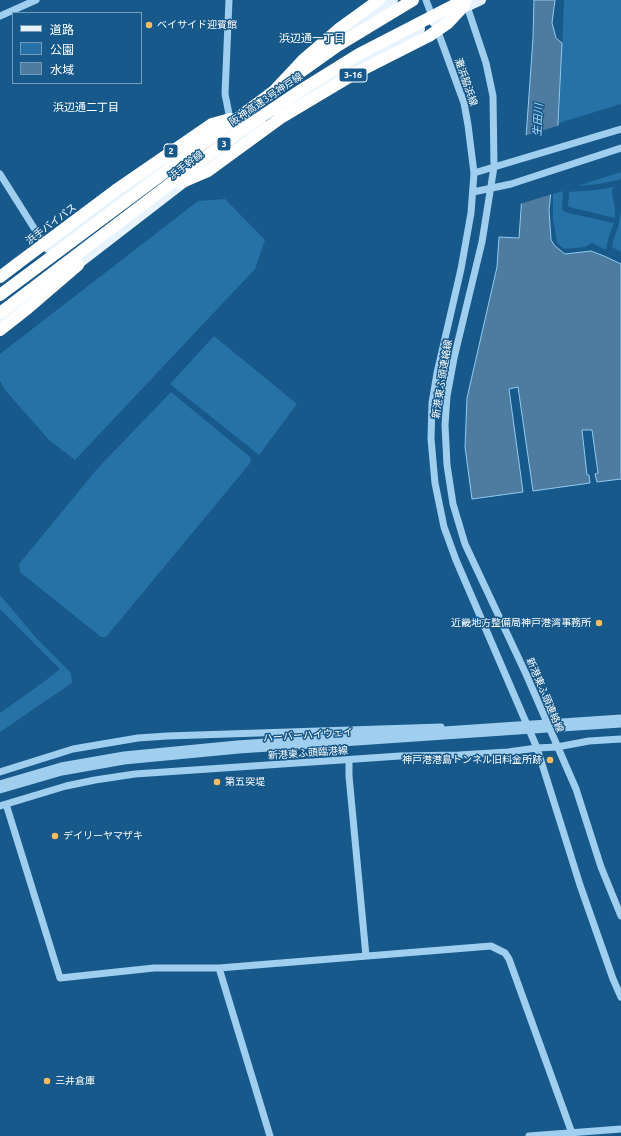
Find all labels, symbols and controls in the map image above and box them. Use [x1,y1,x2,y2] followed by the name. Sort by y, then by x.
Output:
[12,12,142,84] legend
[157,19,237,31] place label: ベイサイド迎賓館
[144,20,154,30] marker: ベイサイド迎賓館
[50,23,74,36] text: 道路
[279,31,345,45] district label: 浜辺通一丁目
[50,43,74,56] text: 公園
[452,56,480,108] street label: 灘浜脇浜線
[50,63,74,76] text: 水域
[339,68,367,82] road number: 3-16
[227,70,305,128] street label: 阪神高速3号神戸線
[53,100,119,114] district label: 浜辺通二丁目
[531,103,545,137] water label: 生田川
[217,137,231,151] road number: 3
[164,144,178,158] road number: 2
[166,148,206,182] street label: 浜手幹線
[23,201,79,247] street label: 浜手バイパス
[430,339,454,419] street label: 新港東ふ頭連絡線
[451,617,591,629] place label: 近畿地方整備局神戸港湾事務所
[594,618,604,628] marker: 近畿地方整備局神戸港湾事務所
[524,656,566,734] street label: 新港東ふ頭連絡線
[263,726,353,744] street label: ハーバーハイウェイ
[268,744,348,762] street label: 新港東ふ頭臨港線
[402,754,542,766] place label: 神戸港港島トンネル旧料金所跡
[545,755,555,765] marker: 神戸港港島トンネル旧料金所跡
[225,776,265,788] place label: 第五突堤
[212,777,222,787] marker: 第五突堤
[63,830,143,842] place label: デイリーヤマザキ
[50,831,60,841] marker: デイリーヤマザキ
[55,1075,95,1087] place label: 三井倉庫
[42,1076,52,1086] marker: 三井倉庫

